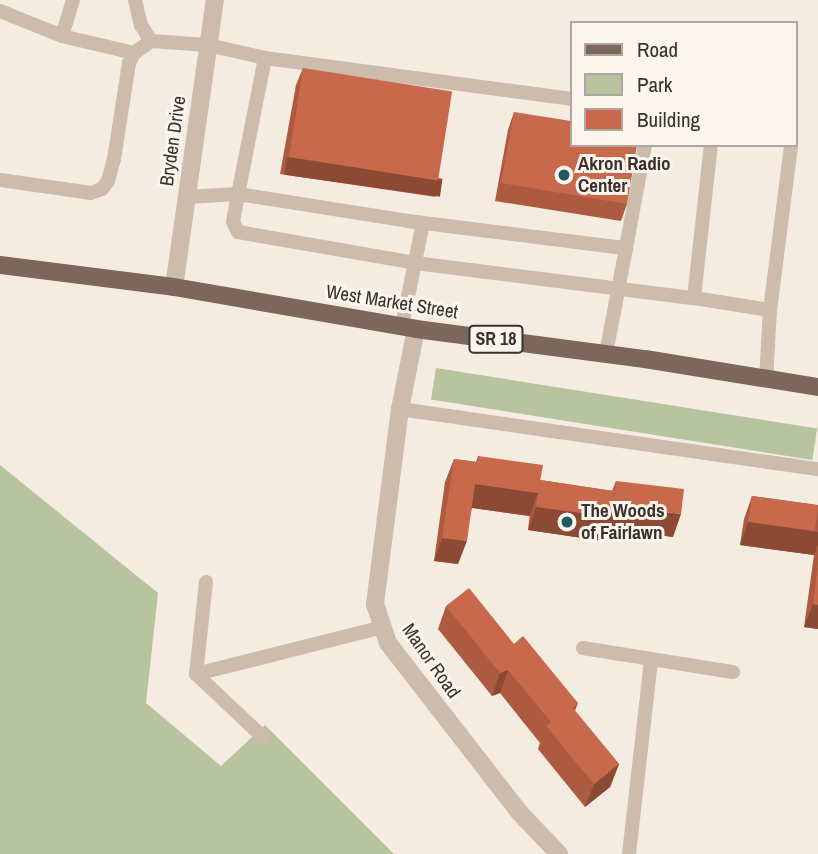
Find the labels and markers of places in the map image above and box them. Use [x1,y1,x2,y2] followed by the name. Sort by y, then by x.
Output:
[578,153,671,197] place label: Akron Radio Center
[556,167,572,183] marker: Akron Radio Center
[581,500,665,544] place label: The Woods of Fairlawn
[559,514,575,530] marker: The Woods of Fairlawn

